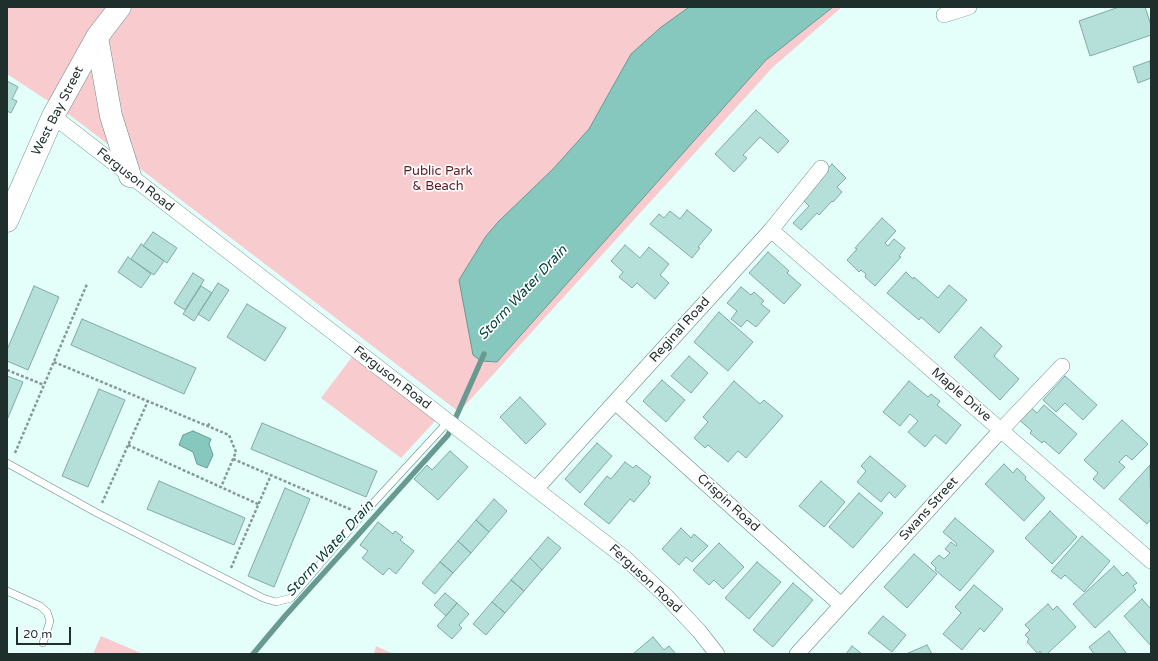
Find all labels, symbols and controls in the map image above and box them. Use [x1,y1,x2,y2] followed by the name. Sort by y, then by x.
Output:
[29,64,87,158] street label: West Bay Street
[93,145,177,215] street label: Ferguson Road
[403,164,473,195] park label: Public Park & Beach
[475,242,571,344] water label: Storm Water Drain
[647,294,713,366] street label: Reginal Road
[350,343,434,413] street label: Ferguson Road
[928,365,994,425] street label: Maple Drive
[693,471,763,535] street label: Crispin Road
[897,474,961,544] street label: Swans Street
[283,498,377,600] water label: Storm Water Drain
[605,541,685,617] street label: Ferguson Road
[18,619,73,645] scale bar
[23,627,52,641] text: 20 m

